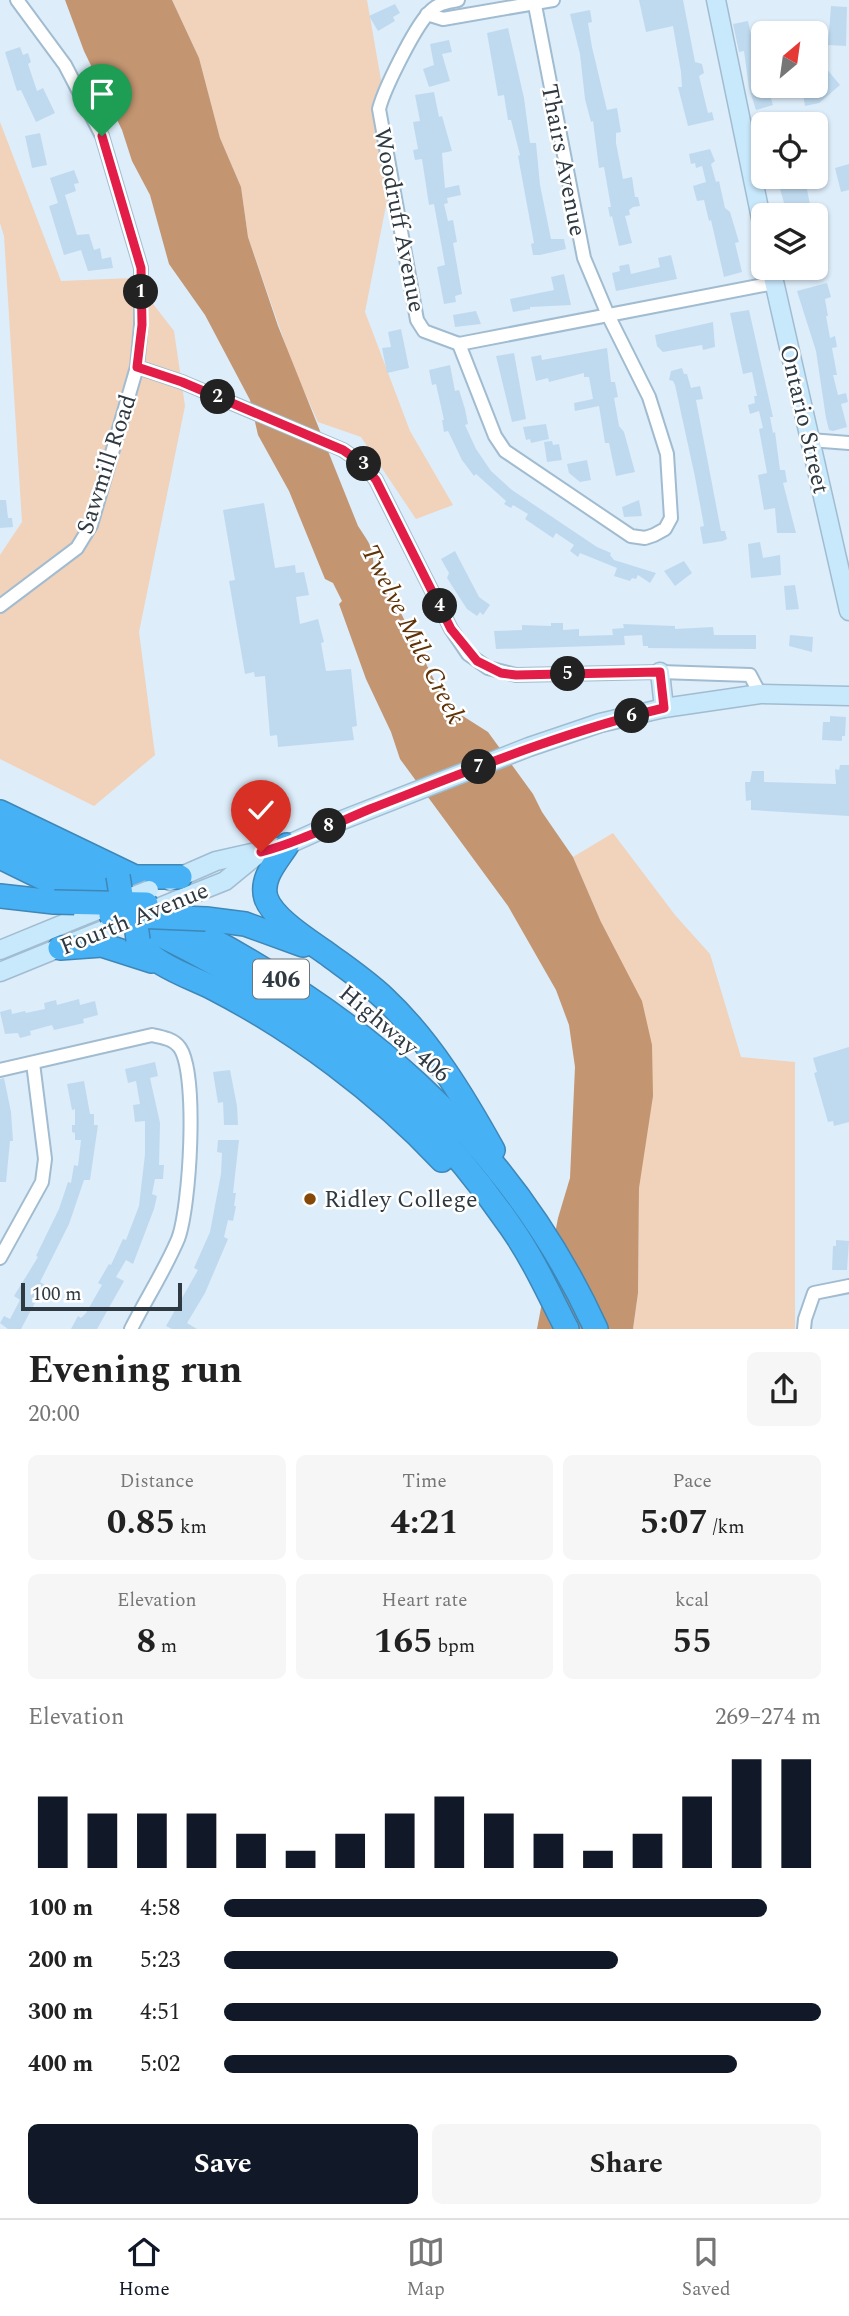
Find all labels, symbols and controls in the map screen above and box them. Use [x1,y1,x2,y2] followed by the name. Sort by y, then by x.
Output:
[751,21,828,98] north arrow
[751,21,828,280] map controls
[72,64,132,136] pin
[83,75,121,113] icon: arrive
[531,81,595,239] street label: Thairs Avenue
[751,112,828,189] button: locate
[363,125,435,316] street label: Woodruff Avenue
[751,203,828,280] button: layers
[124,274,158,310] pin: 1
[135,277,146,306] text: 1
[769,341,839,498] street label: Ontario Street
[200,380,235,414] pin: 2
[212,382,223,411] text: 2
[67,390,147,539] street label: Sawmill Road
[346,447,382,482] pin: 3
[358,449,369,478] text: 3
[350,537,476,732] water label: Twelve Mile Creek
[422,588,458,624] pin: 4
[434,591,445,620] text: 4
[550,656,586,692] pin: 5
[562,659,573,688] text: 5
[614,698,650,734] pin: 6
[626,701,637,730] text: 6
[462,750,496,784] pin: 7
[473,752,484,781] text: 7
[231,780,291,852] pin
[242,791,280,829] icon: check
[312,808,346,844] pin: 8
[323,811,334,840] text: 8
[55,873,214,965] street label: Fourth Avenue
[253,960,309,998] road number: 406
[330,976,458,1092] street label: Highway 406
[324,1182,478,1218] place label: Ridley College
[302,1191,318,1207] marker: Ridley College
[21,1280,182,1312] scale bar
[32,1280,82,1309] text: 100 m
[28,1342,242,1400] text: Evening run
[747,1352,821,1426] button: share
[28,1397,80,1432] text: 20:00
[120,1467,194,1496] text: Distance
[402,1467,447,1496] text: Time
[672,1467,712,1496] text: Pace
[107,1496,175,1549] text: 0.85
[390,1496,459,1549] text: 4:21
[640,1496,708,1549] text: 5:07
[175,1513,207,1542] text: km
[708,1513,745,1542] text: /km
[117,1586,197,1615] text: Elevation
[382,1586,467,1615] text: Heart rate
[675,1586,709,1615] text: kcal
[136,1615,156,1668] text: 8
[374,1615,433,1668] text: 165
[673,1615,712,1668] text: 55
[156,1632,177,1661] text: m
[433,1632,475,1661] text: bpm
[28,1700,124,1735] text: Elevation
[715,1700,821,1735] text: 269–274 m
[28,1891,93,1926] text: 100 m
[140,1891,180,1926] text: 4:58
[28,1943,93,1978] text: 200 m
[140,1943,180,1978] text: 5:23
[28,1995,93,2030] text: 300 m
[140,1995,180,2030] text: 4:51
[28,2047,93,2082] text: 400 m
[140,2047,180,2082] text: 5:02
[28,2124,418,2204] button: Save
[432,2124,821,2204] button: Share
[118,2233,170,2304] tab: Home
[407,2233,445,2304] tab: Map
[682,2233,731,2304] tab: Saved

